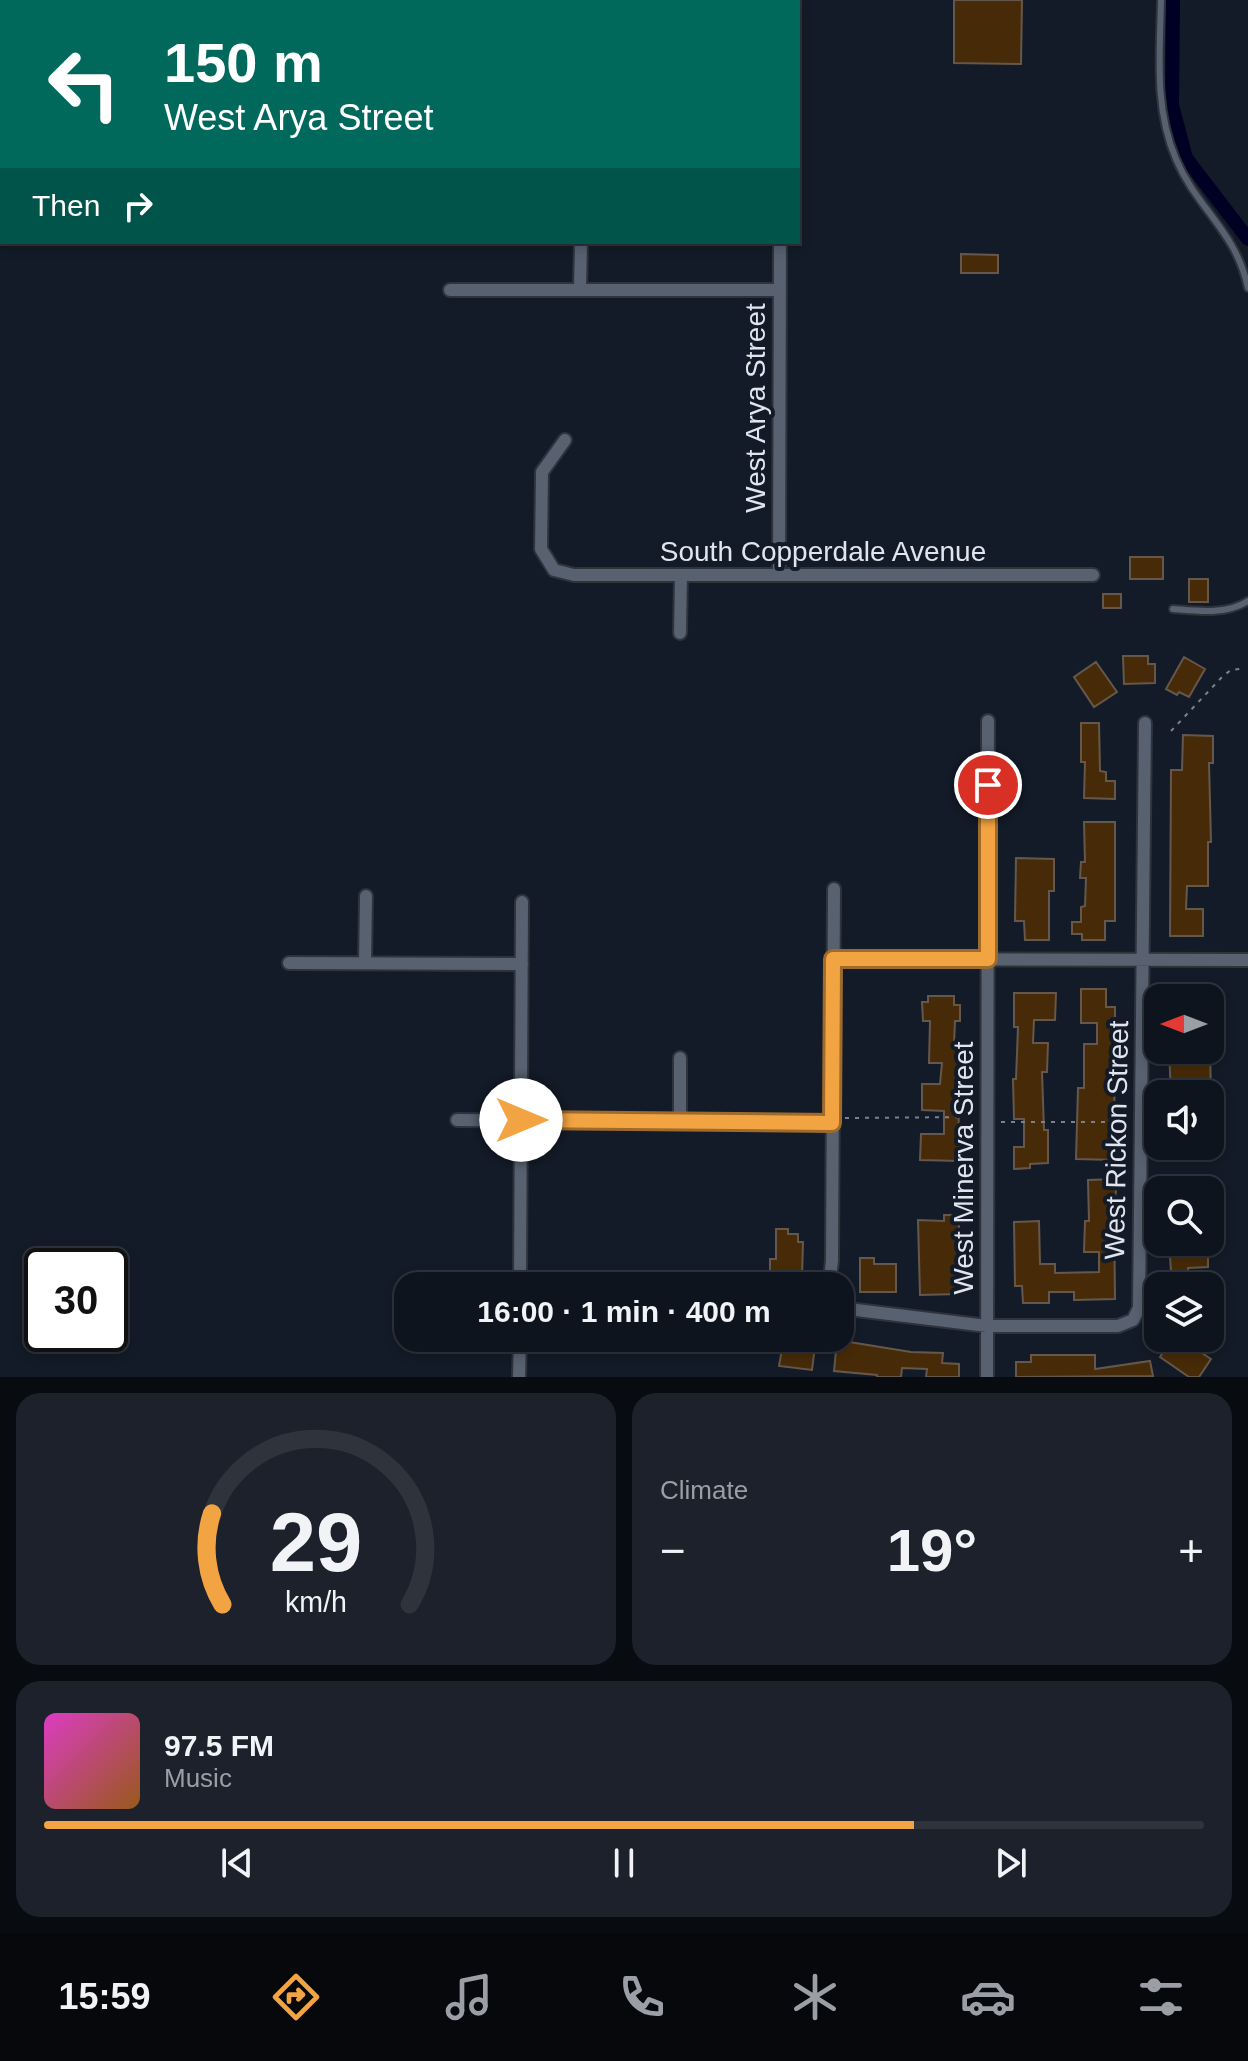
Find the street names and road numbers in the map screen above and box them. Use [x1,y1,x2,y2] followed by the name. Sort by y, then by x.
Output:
[740,303,771,513] street label: West Arya Street
[660,536,986,567] street label: South Copperdale Avenue
[1099,1020,1134,1260] street label: West Rickon Street
[948,1041,979,1295] street label: West Minerva Street

